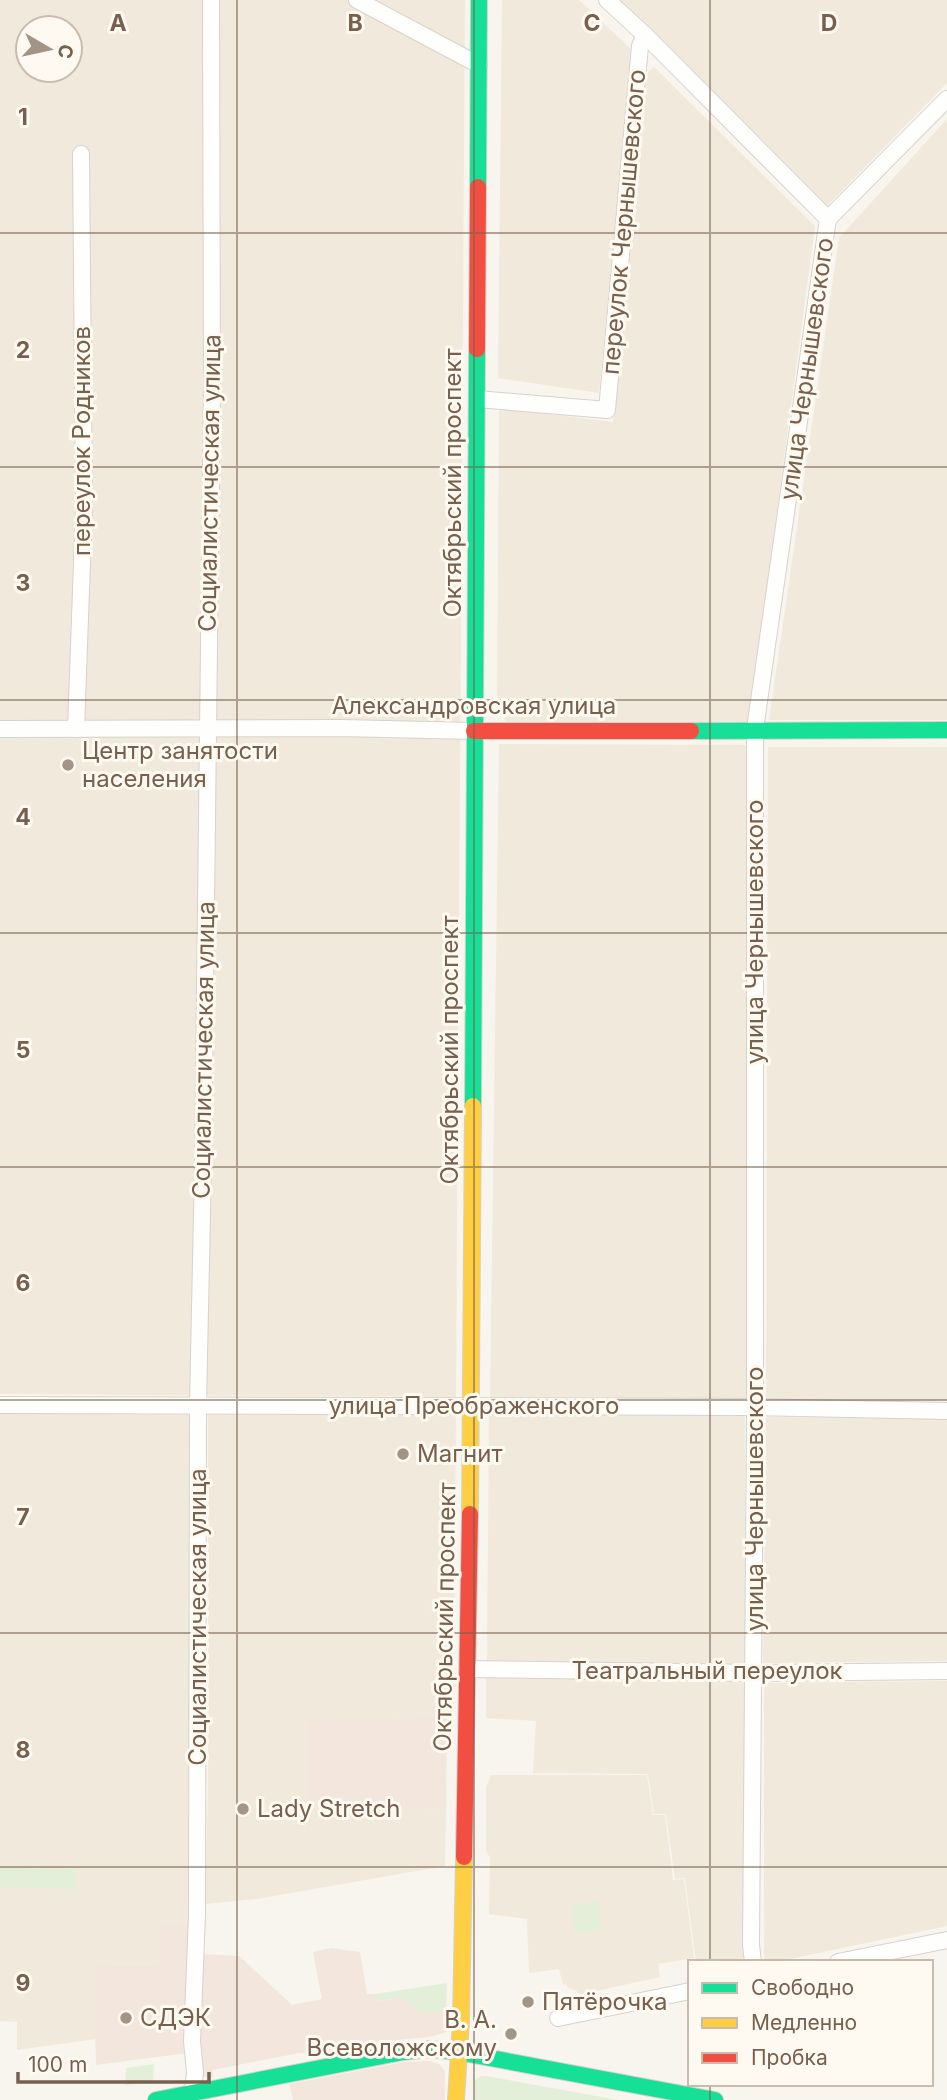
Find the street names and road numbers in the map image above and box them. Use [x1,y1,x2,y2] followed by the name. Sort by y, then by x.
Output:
[596,68,651,376] street label: переулок Чернышевского
[774,236,839,502] street label: улица Чернышевского
[67,326,96,556] street label: переулок Родников
[192,334,227,632] street label: Социалистическая улица
[438,348,467,618] street label: Октябрьский проспект
[332,691,616,720] street label: Александровская улица
[740,800,769,1064] street label: улица Чернышевского
[186,901,221,1199] street label: Социалистическая улица
[435,915,464,1185] street label: Октябрьский проспект
[740,1367,769,1631] street label: улица Чернышевского
[329,1391,619,1420] street label: улица Преображенского
[183,1468,212,1766] street label: Социалистическая улица
[428,1482,461,1752] street label: Октябрьский проспект
[571,1656,843,1685] street label: Театральный переулок

